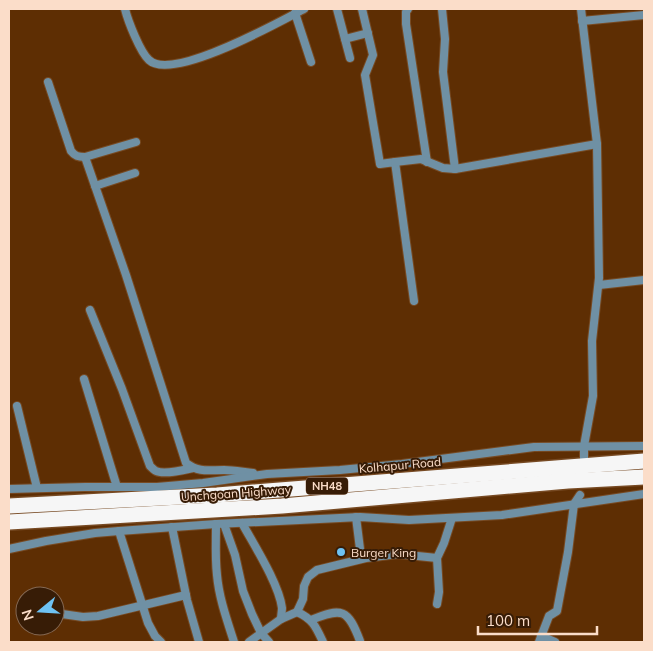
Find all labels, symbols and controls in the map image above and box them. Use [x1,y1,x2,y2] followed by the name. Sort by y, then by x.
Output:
[358,454,442,476] street label: Kolhapur Road
[306,478,348,494] road number: NH48
[180,482,292,504] street label: Unchgoan Highway
[351,545,416,560] place label: Burger King
[335,546,347,558] marker: Burger King
[15,586,65,636] north arrow
[478,604,597,636] scale bar
[17,607,38,623] text: N
[486,611,530,630] text: 100 m

